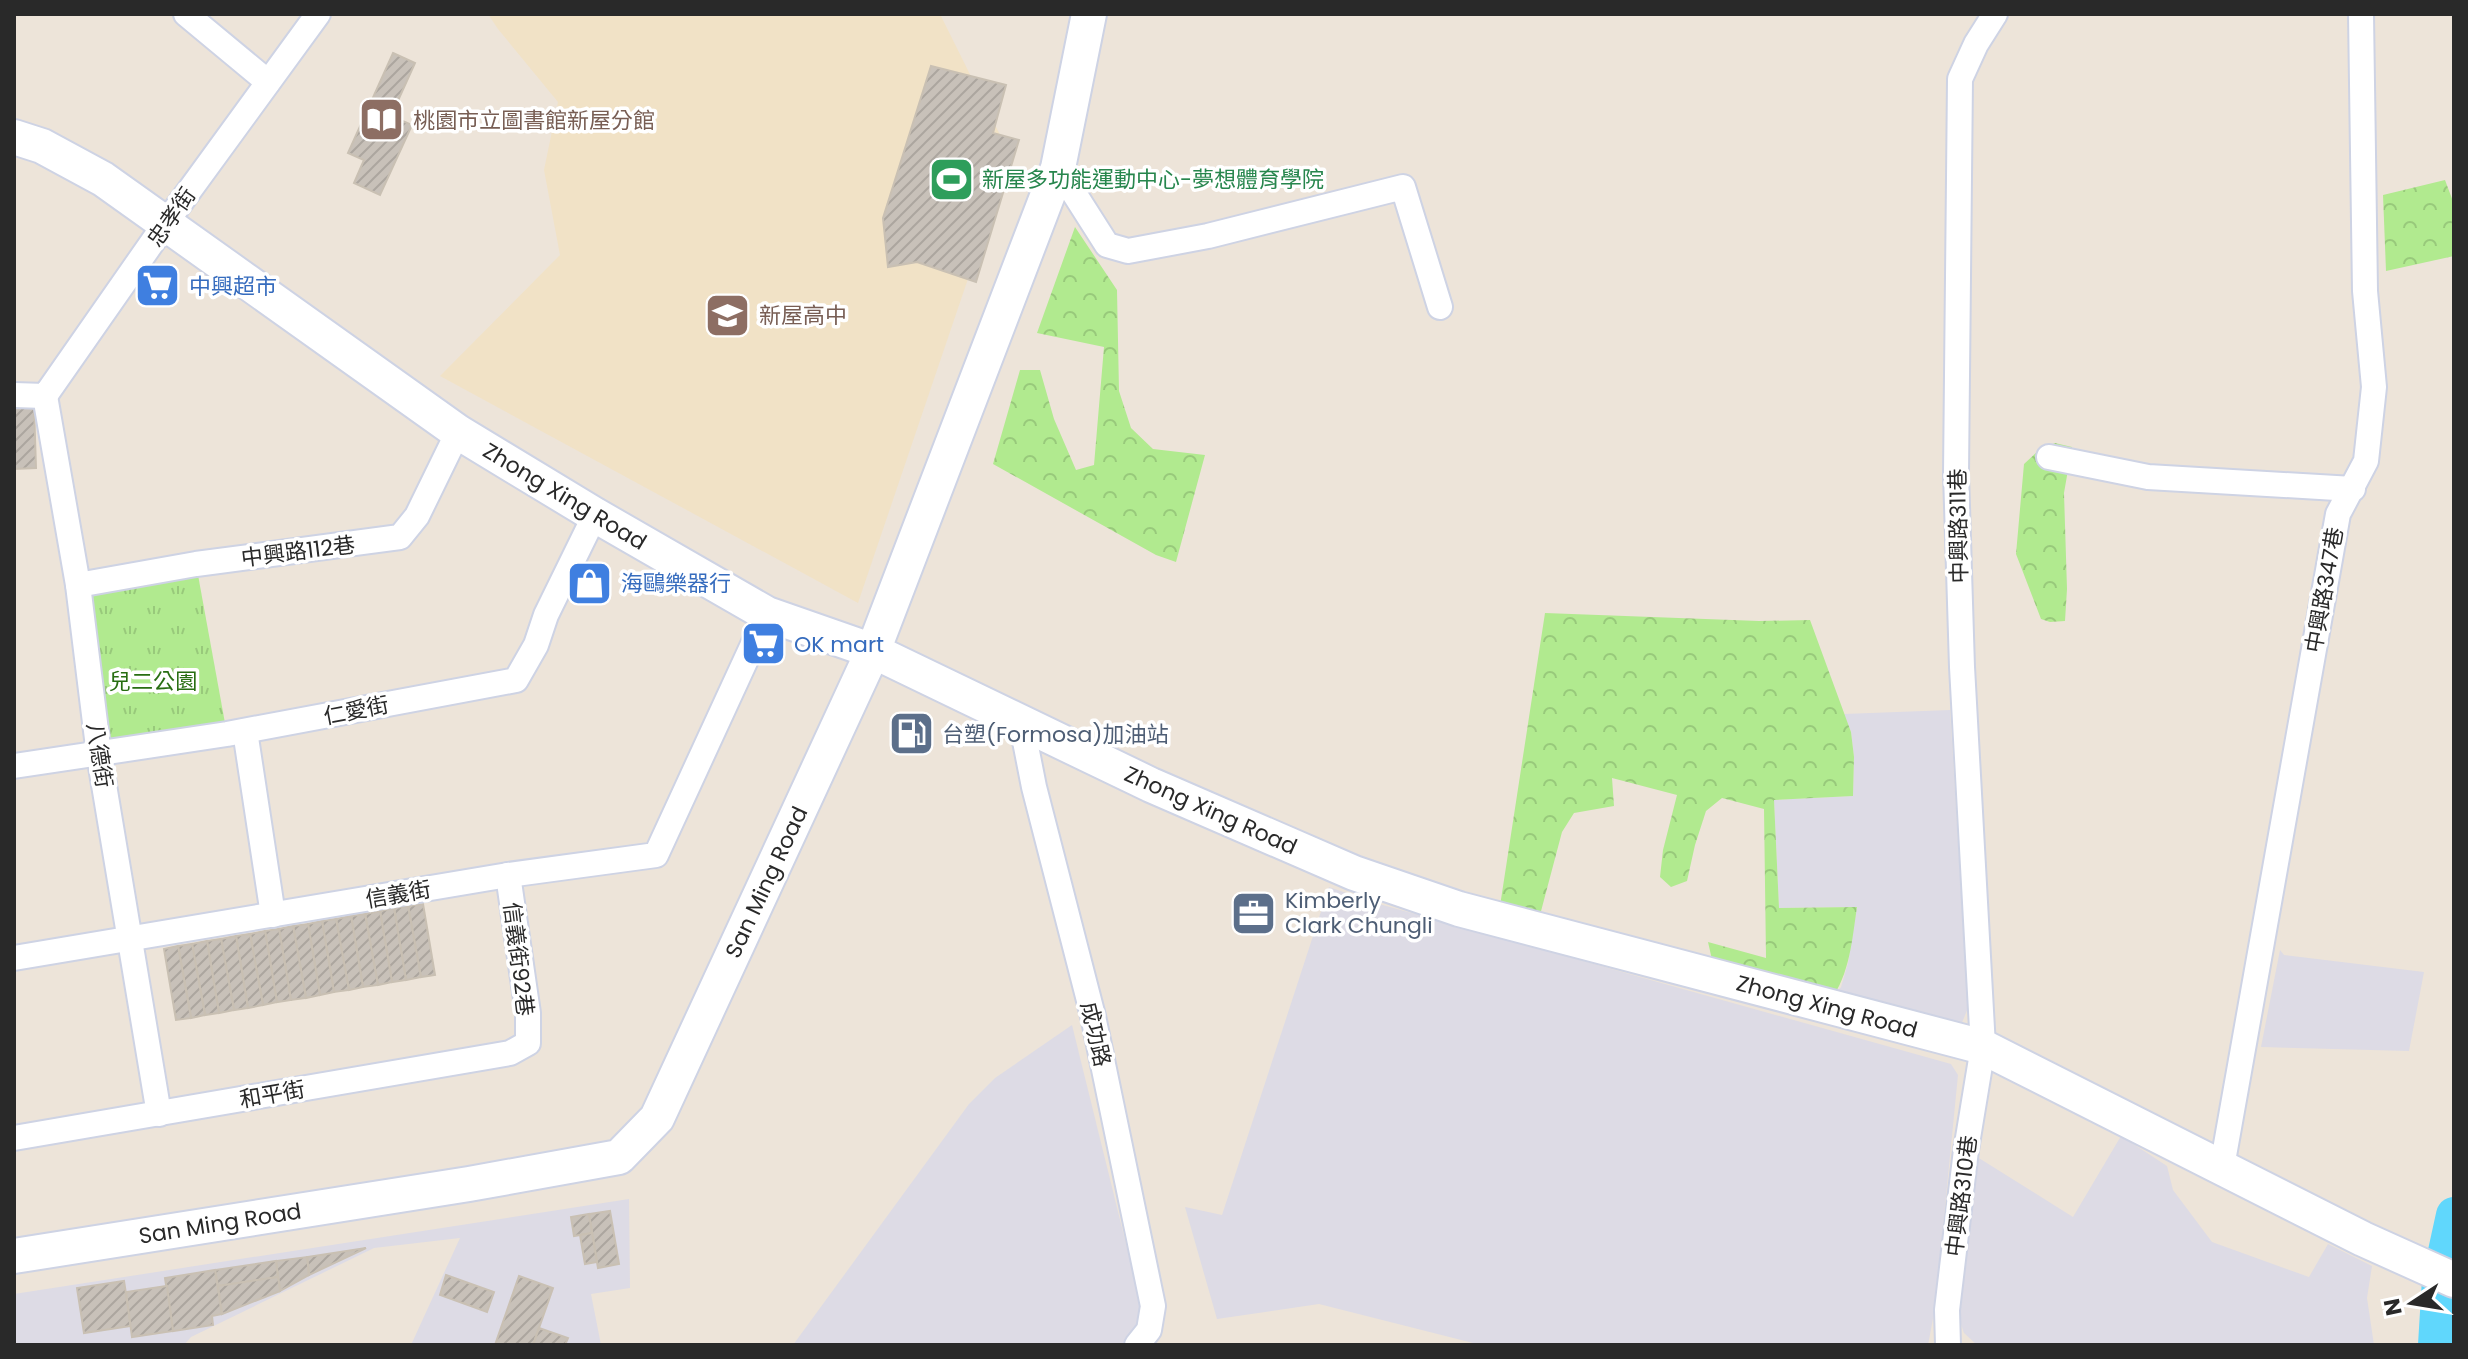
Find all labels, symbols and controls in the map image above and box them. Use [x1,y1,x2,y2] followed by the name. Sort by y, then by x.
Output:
[358,96,406,144] library icon: 桃園市立圖書館新屋分館
[413,105,655,136] place label: 桃園市立圖書館新屋分館
[927,155,975,203] sports icon: 新屋多功能運動中心-夢想體育學院
[982,164,1324,195] place label: 新屋多功能運動中心-夢想體育學院
[140,181,203,253] street label: 忠孝街
[134,262,182,310] supermarket icon: 中興超市
[189,271,277,302] place label: 中興超市
[704,291,752,339] school or university icon: 新屋高中
[759,300,847,331] place label: 新屋高中
[477,435,652,558] street label: Zhong Xing Road
[1942,468,1975,584] street label: 中興路311巷
[2298,525,2351,655] street label: 中興路347巷
[239,529,357,574] street label: 中興路112巷
[566,559,614,607] shop icon: 海鷗樂器行
[621,568,731,599] place label: 海鷗樂器行
[739,620,787,668] supermarket icon: OK mart
[794,629,884,660] place label: OK mart
[109,666,197,697] park label: 兒二公園
[321,689,391,732] street label: 仁愛街
[887,710,935,758] fuel station icon: 台塑(Formosa)加油站
[942,719,1168,750] place label: 台塑(Formosa)加油站
[79,720,120,790] street label: 八德街
[1120,758,1302,862] street label: Zhong Xing Road
[718,801,815,963] street label: San Ming Road
[363,873,433,915] street label: 信義街
[1285,885,1433,941] place label: Kimberly Clark Chungli
[1230,889,1278,937] office icon: Kimberly Clark Chungli
[496,900,541,1018] street label: 信義街92巷
[1733,967,1921,1046] street label: Zhong Xing Road
[1073,998,1118,1070] street label: 成功路
[237,1073,307,1115] street label: 和平街
[1939,1134,1984,1258] street label: 中興路310巷
[137,1195,304,1252] street label: San Ming Road
[2372,1263,2452,1343] north arrow
[2376,1296,2410,1318] text: N

